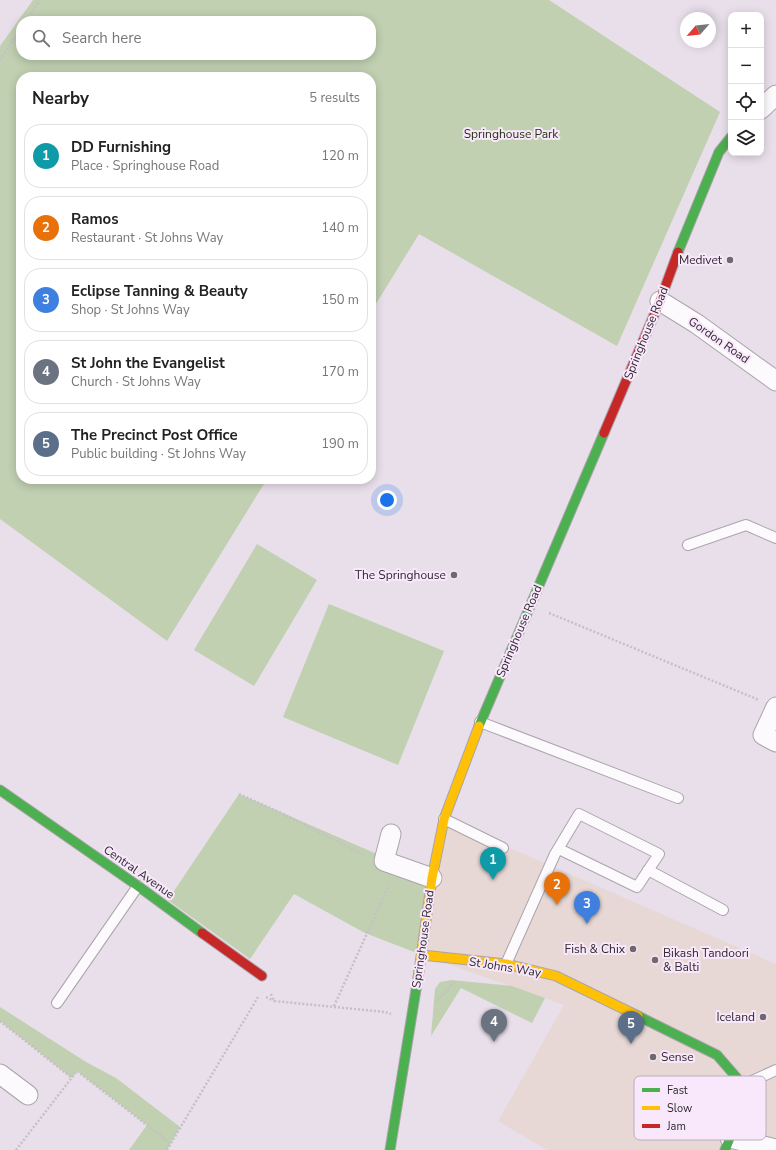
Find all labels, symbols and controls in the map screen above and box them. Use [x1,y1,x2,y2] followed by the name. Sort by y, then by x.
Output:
[680,12,716,48] north arrow
[728,12,764,156] map controls
[728,12,764,48] button: +
[16,16,376,60] search box
[30,27,52,49] icon: search
[62,28,142,48] text: Search here
[728,48,764,84] button: −
[728,84,764,120] button: locate
[32,87,89,110] text: Nearby
[309,89,360,107] text: 5 results
[728,120,764,156] button: layers
[464,126,559,142] park label: Springhouse Park
[71,137,171,157] text: DD Furnishing
[42,147,50,165] text: 1
[321,147,359,165] text: 120 m
[71,157,219,175] text: Place · Springhouse Road
[71,209,119,229] text: Ramos
[42,219,50,237] text: 2
[321,219,359,237] text: 140 m
[71,229,223,247] text: Restaurant · St Johns Way
[679,252,723,268] place label: Medivet
[725,255,735,265] marker: Medivet
[71,281,248,301] text: Eclipse Tanning & Beauty
[620,284,672,382] street label: Springhouse Road
[42,291,50,309] text: 3
[321,291,359,309] text: 150 m
[71,301,190,319] text: Shop · St Johns Way
[685,313,753,367] street label: Gordon Road
[71,353,225,373] text: St John the Evangelist
[42,363,50,381] text: 4
[321,363,359,381] text: 170 m
[71,373,201,391] text: Church · St Johns Way
[71,425,238,445] text: The Precinct Post Office
[42,435,50,453] text: 5
[321,435,359,453] text: 190 m
[71,445,246,463] text: Public building · St Johns Way
[377,490,397,510] your location
[355,567,446,583] place label: The Springhouse
[449,570,459,580] marker: The Springhouse
[492,582,546,680] street label: Springhouse Road
[100,842,178,902] street label: Central Avenue
[480,847,506,880] pin: 1
[544,872,570,905] pin: 2
[408,889,438,989] street label: Springhouse Road
[574,891,600,924] pin: 3
[565,941,626,957] place label: Fish & Chix
[628,944,638,954] marker: Fish & Chix
[663,945,749,975] place label: Bikash Tandoori & Balti
[468,953,543,981] street label: St Johns Way
[650,955,660,965] marker: Bikash Tandoori & Balti
[481,1009,507,1042] pin: 4
[716,1009,755,1025] place label: Iceland
[618,1011,644,1044] pin: 5
[758,1012,768,1022] marker: Iceland
[661,1049,694,1065] place label: Sense
[648,1052,658,1062] marker: Sense
[634,1076,766,1140] legend
[667,1083,688,1098] text: Fast
[667,1101,692,1116] text: Slow
[666,1119,686,1134] text: Jam

